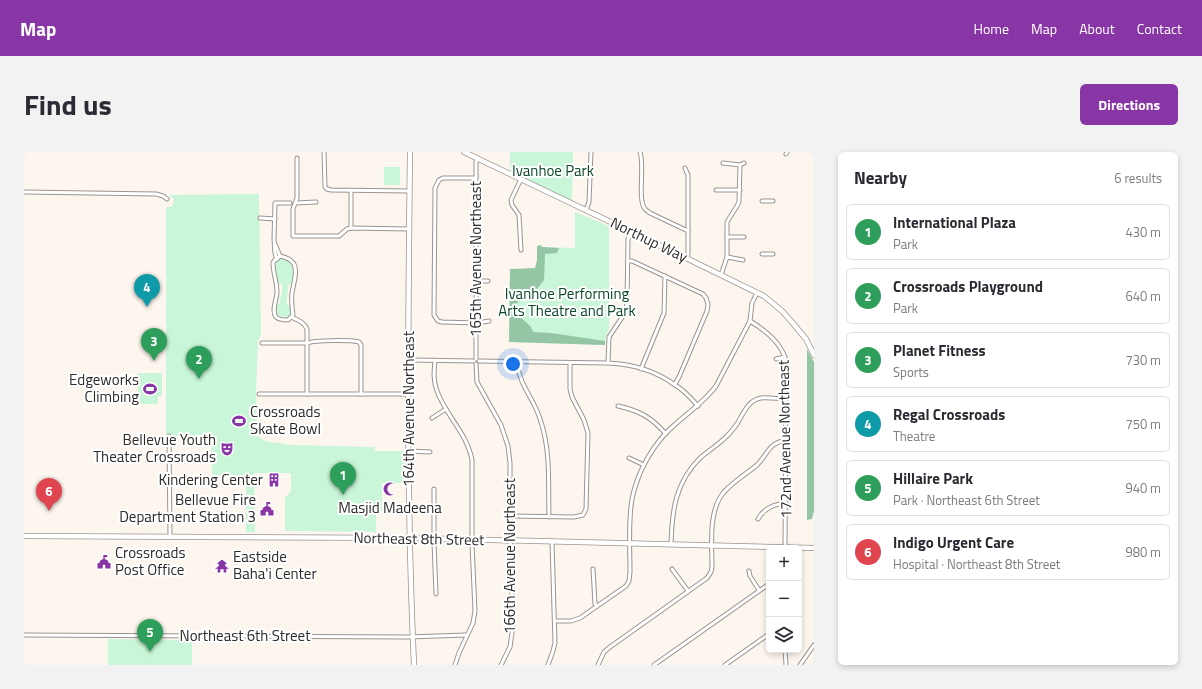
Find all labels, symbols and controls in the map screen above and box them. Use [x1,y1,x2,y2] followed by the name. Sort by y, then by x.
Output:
[20,14,56,43] text: Map
[974,18,1009,39] text: Home
[1031,18,1057,39] text: Map
[1079,18,1115,39] text: About
[1137,18,1182,39] text: Contact
[24,83,112,126] text: Find us
[1080,84,1178,125] button: Directions
[512,159,594,182] park label: Ivanhoe Park
[854,165,907,191] text: Nearby
[1114,168,1162,188] text: 6 results
[464,180,487,337] street label: 165th Avenue Northeast
[607,211,692,268] street label: Northup Way
[893,211,1016,234] text: International Plaza
[864,222,872,242] text: 1
[1125,222,1161,242] text: 430 m
[893,234,918,254] text: Park
[134,274,160,307] pin: 4
[893,275,1043,298] text: Crossroads Playground
[498,282,636,322] park label: Ivanhoe Performing Arts Theatre and Park
[864,286,872,306] text: 2
[1125,286,1161,306] text: 640 m
[893,298,918,318] text: Park
[141,328,167,361] pin: 3
[397,330,420,487] street label: 164th Avenue Northeast
[893,339,986,362] text: Planet Fitness
[186,346,212,379] pin: 2
[864,350,872,370] text: 3
[1125,350,1161,370] text: 730 m
[503,354,523,374] your location
[772,359,797,518] street label: 172nd Avenue Northeast
[893,362,929,382] text: Sports
[69,368,139,408] place label: Edgeworks Climbing
[142,381,158,397] sports icon: Edgeworks Climbing
[250,400,321,440] place label: Crossroads Skate Bowl
[893,403,1005,426] text: Regal Crossroads
[231,413,247,429] sports icon: Crossroads Skate Bowl
[864,414,872,434] text: 4
[1125,414,1161,434] text: 750 m
[893,426,935,446] text: Theatre
[93,428,216,468] place label: Bellevue Youth Theater Crossroads
[219,441,235,457] theatre icon: Bellevue Youth Theater Crossroads
[330,462,356,495] pin: 1
[893,467,973,490] text: Hillaire Park
[158,468,263,491] place label: Kindering Center
[266,472,282,488] building icon: Kindering Center
[498,477,521,634] street label: 166th Avenue Northeast
[36,478,62,511] pin: 6
[864,478,872,498] text: 5
[1125,478,1161,498] text: 940 m
[382,481,398,497] mosque icon: Masjid Madeena
[119,488,256,528] place label: Bellevue Fire Department Station 3
[893,490,1040,510] text: Park · Northeast 6th Street
[338,496,442,519] place label: Masjid Madeena
[259,501,275,517] public building icon: Bellevue Fire Department Station 3
[353,526,485,551] street label: Northeast 8th Street
[893,531,1014,554] text: Indigo Urgent Care
[115,541,185,581] place label: Crossroads Post Office
[864,542,872,562] text: 6
[1125,542,1161,562] text: 980 m
[233,545,317,585] place label: Eastside Baha'i Center
[766,545,802,653] map controls
[766,545,802,581] button: +
[96,554,112,570] public building icon: Crossroads Post Office
[893,554,1060,574] text: Hospital · Northeast 8th Street
[214,558,230,574] temple icon: Eastside Baha'i Center
[766,581,802,617] button: −
[766,617,802,653] button: layers
[137,619,163,652] pin: 5
[180,624,311,647] street label: Northeast 6th Street

